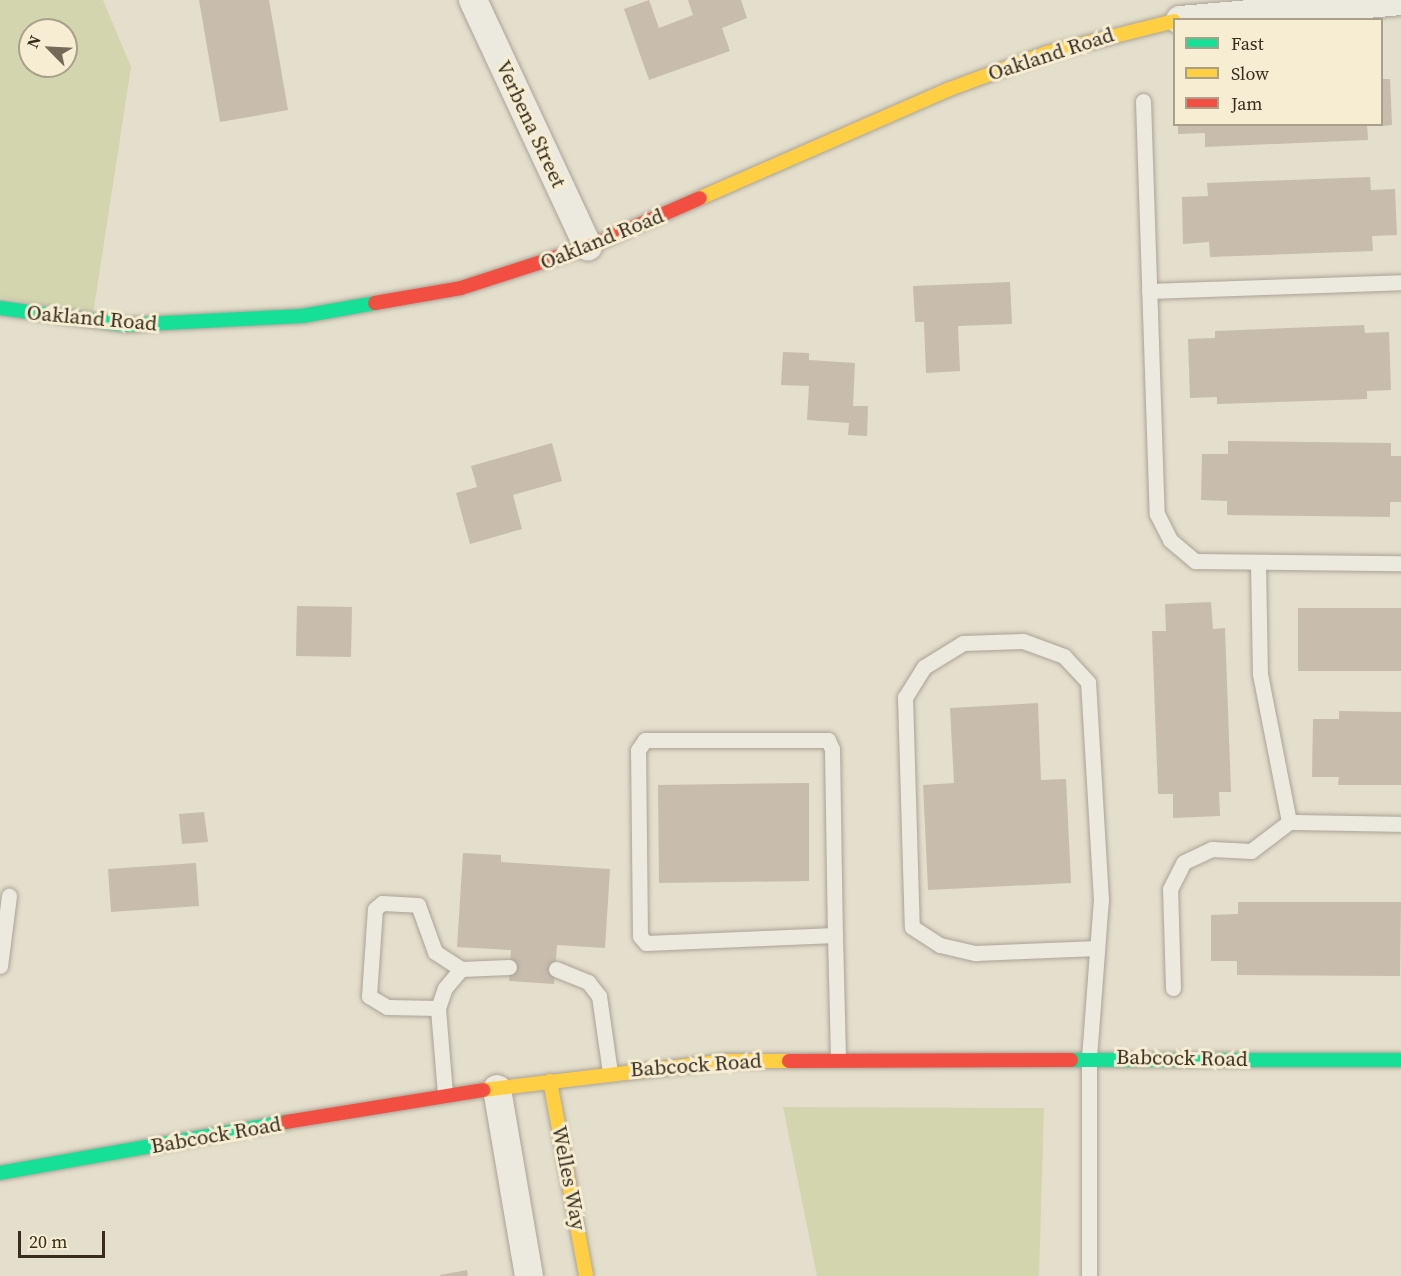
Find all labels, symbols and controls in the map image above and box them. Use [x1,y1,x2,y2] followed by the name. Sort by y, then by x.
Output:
[18,18,78,78] north arrow
[1173,18,1383,126] legend
[985,22,1117,86] street label: Oakland Road
[1231,31,1264,56] text: Fast
[21,32,46,51] text: N
[491,56,571,192] street label: Verbena Street
[1231,61,1269,86] text: Slow
[1231,91,1263,116] text: Jam
[537,203,667,275] street label: Oakland Road
[26,300,158,336] street label: Oakland Road
[1116,1044,1248,1072] street label: Babcock Road
[629,1048,763,1082] street label: Babcock Road
[149,1111,283,1159] street label: Babcock Road
[546,1123,592,1233] street label: Welles Way
[21,1219,108,1257] scale bar
[29,1229,67,1254] text: 20 m

